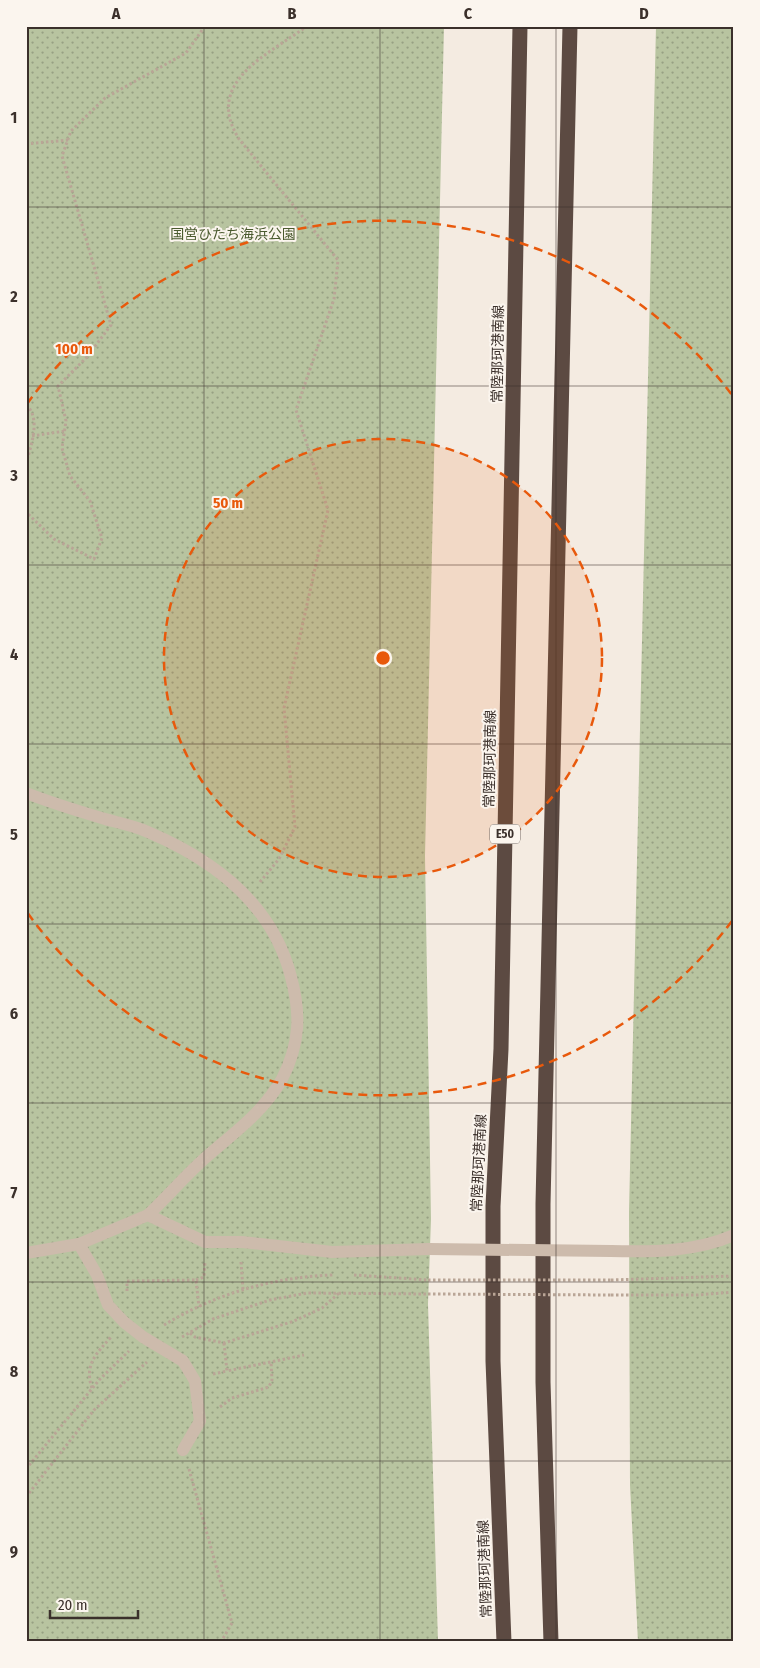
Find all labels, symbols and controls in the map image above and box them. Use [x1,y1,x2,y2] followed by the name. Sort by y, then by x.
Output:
[111,4,121,23] text: A
[288,4,297,23] text: B
[464,4,473,23] text: C
[639,4,649,23] text: D
[11,108,17,127] text: 1
[170,226,296,243] park label: 国営ひたち海浜公園
[9,287,18,306] text: 2
[489,305,507,403] street label: 常陸那珂港南線
[55,340,93,358] text: 100 m
[9,466,18,485] text: 3
[213,494,243,512] text: 50 m
[10,645,18,664] text: 4
[374,649,392,667] centre of rings
[481,710,499,808] street label: 常陸那珂港南線
[490,824,520,844] road number: E50
[10,825,18,844] text: 5
[10,1004,18,1023] text: 6
[468,1114,490,1212] street label: 常陸那珂港南線
[11,1183,18,1202] text: 7
[10,1362,19,1381] text: 8
[475,1520,495,1618] street label: 常陸那珂港南線
[10,1542,18,1561] text: 9
[50,1588,138,1620] scale bar
[58,1596,88,1614] text: 20 m

